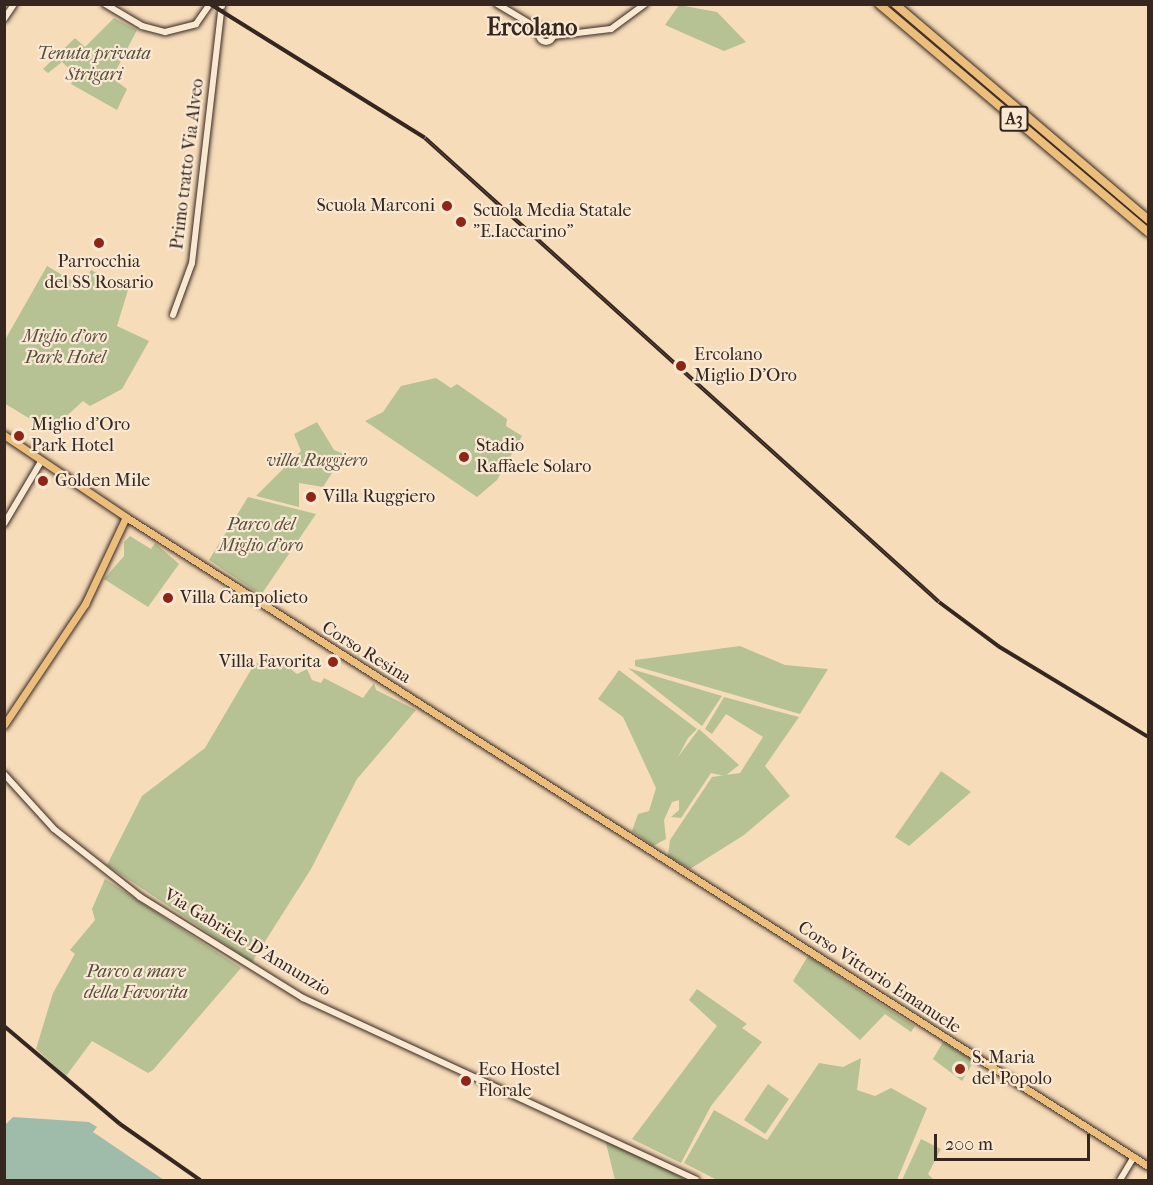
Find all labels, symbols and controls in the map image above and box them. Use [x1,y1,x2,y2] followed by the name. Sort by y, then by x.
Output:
[486,14,578,42] district label: Ercolano
[37,44,151,86] park label: Tenuta privata Strigari
[167,77,209,251] street label: Primo tratto Via Alveo
[999,106,1029,132] road number: A3
[316,195,435,217] place label: Scuola Marconi
[440,199,454,213] marker: Scuola Marconi
[473,201,631,244] place label: Scuola Media Statale "E.Iaccarino"
[454,215,468,229] marker: Scuola Media Statale "E.Iaccarino"
[92,236,106,250] marker: Parrocchia del SS Rosario
[45,252,153,294] place label: Parrocchia del SS Rosario
[23,327,107,370] park label: Miglio d'oro Park Hotel
[694,345,797,388] place label: Ercolano Miglio D'Oro
[672,357,690,375] marker: Ercolano Miglio D'Oro
[31,415,130,458] place label: Miglio d'Oro Park Hotel
[12,429,26,443] marker: Miglio d'Oro Park Hotel
[476,436,591,478] place label: Stadio Raffaele Solaro
[266,450,368,472] park label: villa Ruggiero
[457,450,471,464] marker: Stadio Raffaele Solaro
[55,470,150,492] place label: Golden Mile
[36,474,50,488] marker: Golden Mile
[323,486,435,508] place label: Villa Ruggiero
[304,490,318,504] marker: Villa Ruggiero
[219,515,303,558] park label: Parco del Miglio d'oro
[180,587,308,609] place label: Villa Campolieto
[161,591,175,605] marker: Villa Campolieto
[318,617,414,689] street label: Corso Resina
[219,651,321,673] place label: Villa Favorita
[326,655,340,669] marker: Villa Favorita
[160,885,334,1001] street label: Via Gabriele D'Annunzio
[793,917,965,1039] street label: Corso Vittorio Emanuele
[84,962,188,1004] park label: Parco a mare della Favorita
[972,1048,1052,1090] place label: S. Maria del Popolo
[478,1060,560,1102] place label: Eco Hostel Florale
[953,1062,967,1076] marker: S. Maria del Popolo
[459,1074,473,1088] marker: Eco Hostel Florale
[937,1122,1093,1160] scale bar
[945,1134,993,1155] text: 200 m

